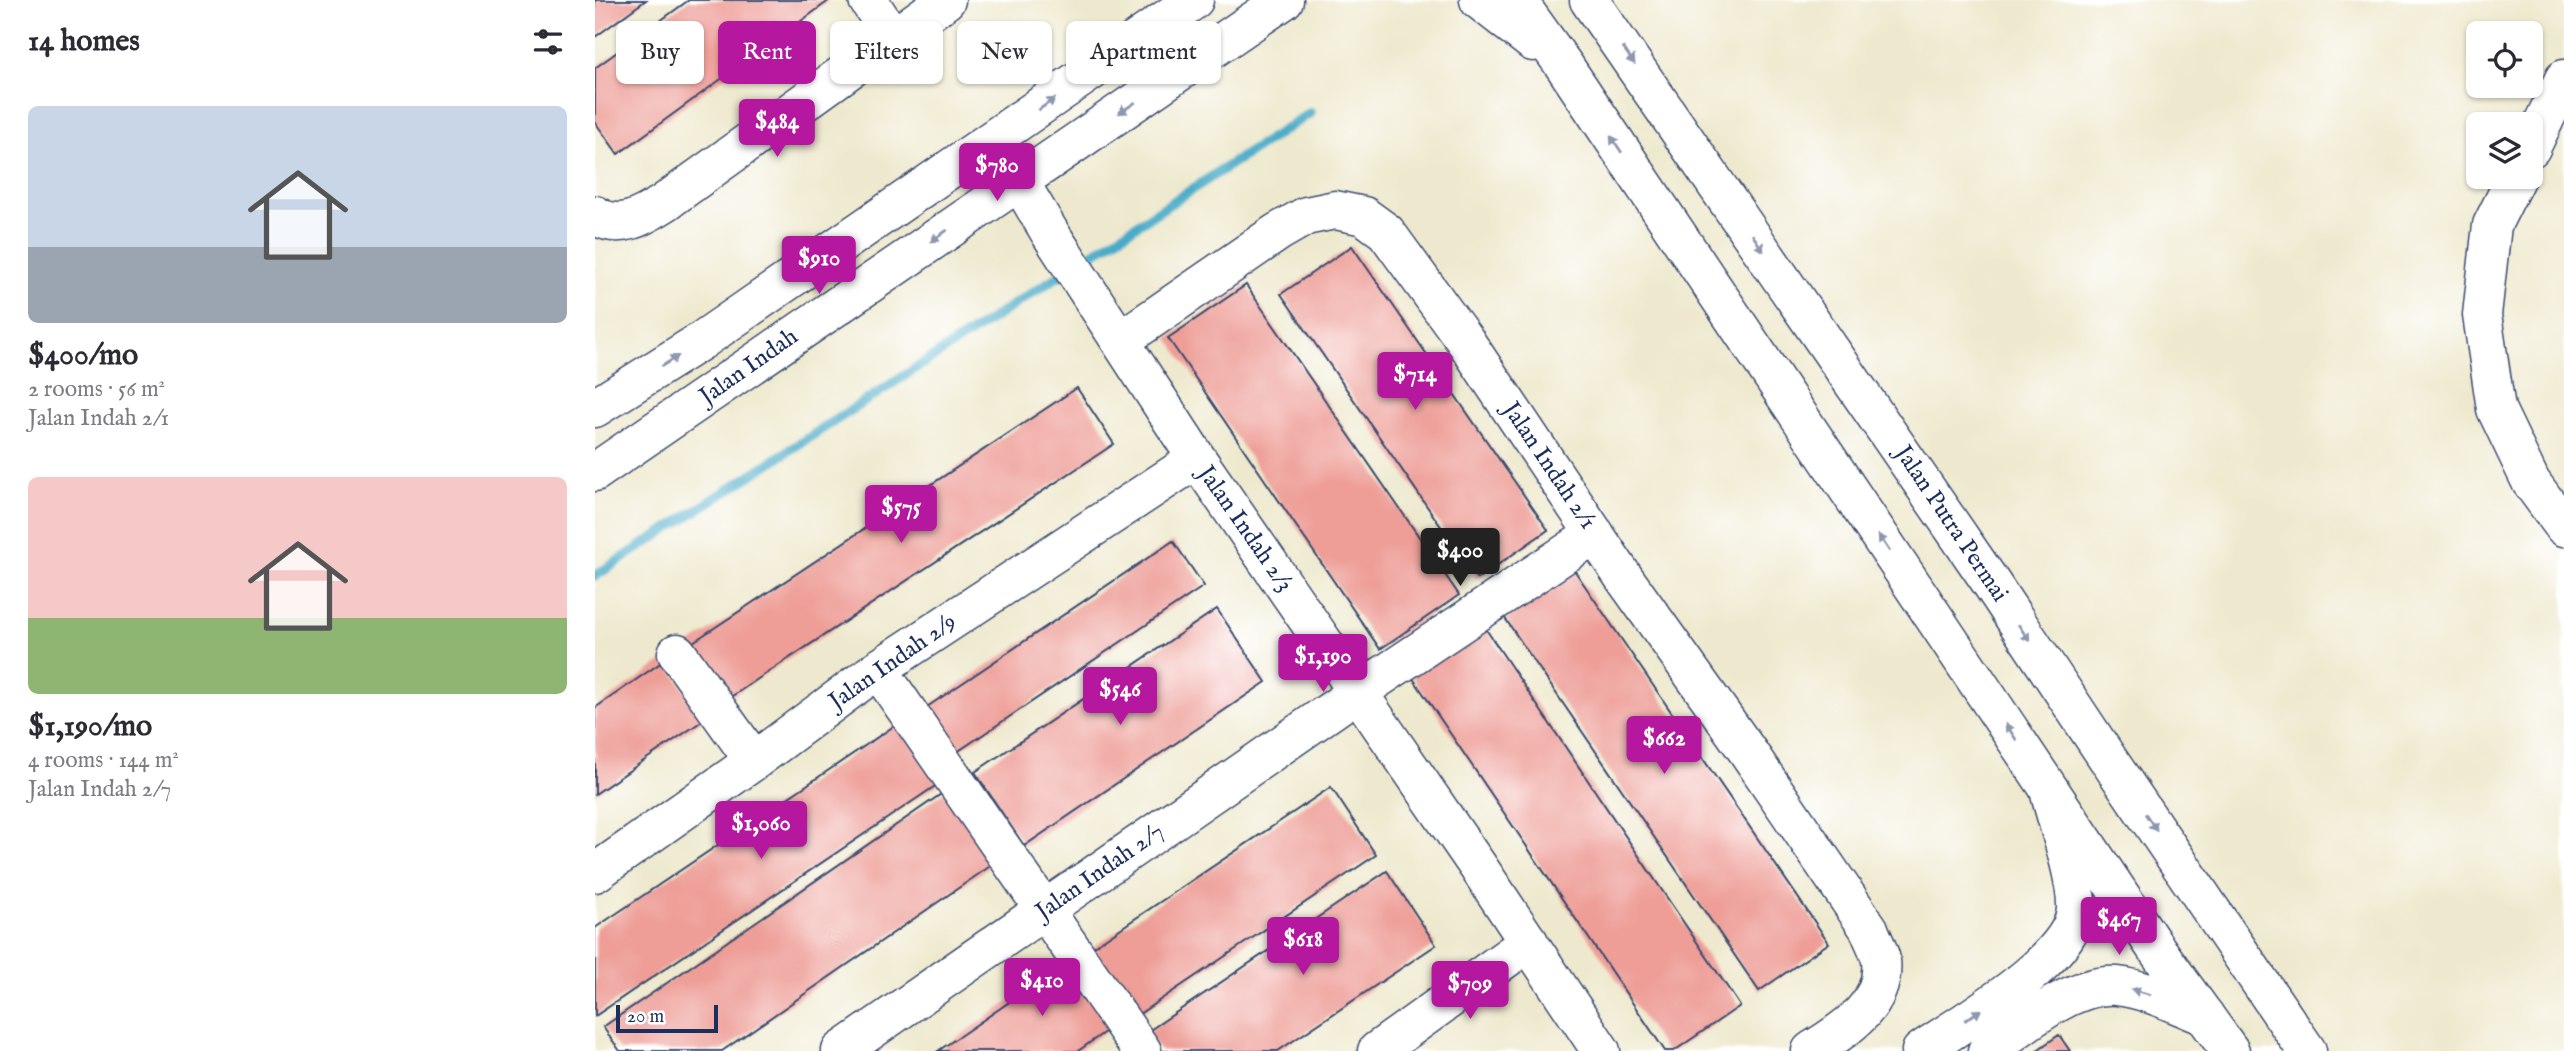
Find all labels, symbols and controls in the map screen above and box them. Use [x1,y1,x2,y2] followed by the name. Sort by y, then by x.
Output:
[616,21,704,84] chip: Buy
[718,21,816,84] chip: Rent
[830,21,943,84] chip: Filters
[957,21,1052,84] chip: New
[1066,21,1221,84] chip: Apartment
[2466,21,2543,189] map controls
[2466,21,2543,98] button: locate
[28,23,140,61] text: 14 homes
[529,23,567,61] icon: filters
[1622,47,1636,65] one-way arrow
[1038,97,1056,111] one-way arrow
[736,100,818,159] pin: $484
[1117,101,1136,114] one-way arrow
[755,107,799,136] text: $484
[2466,112,2543,189] button: layers
[1610,134,1623,153] one-way arrow
[956,144,1038,203] pin: $780
[975,151,1019,180] text: $780
[235,152,361,278] icon: home
[930,229,948,243] one-way arrow
[1751,234,1765,252] one-way arrow
[778,236,860,296] pin: $910
[798,244,840,273] text: $910
[691,322,805,414] street label: Jalan Indah
[28,337,138,375] text: $400/mo
[1374,352,1456,412] pin: $714
[660,354,679,367] one-way arrow
[1393,360,1437,389] text: $714
[28,375,165,404] text: 2 rooms · 56 m²
[1493,394,1603,536] street label: Jalan Indah 2/1
[28,404,169,433] text: Jalan Indah 2/1
[1886,437,2015,608] street label: Jalan Putra Permai
[1188,457,1300,598] street label: Jalan Indah 2/3
[860,486,942,545] pin: $575
[881,493,921,522] text: $575
[235,523,361,649] icon: home
[1419,528,1501,588] pin: $400
[1877,533,1890,553] one-way arrow
[1437,536,1483,565] text: $400
[821,607,963,719] street label: Jalan Indah 2/9
[2018,623,2031,643] one-way arrow
[1266,634,1380,694] pin: $1,190
[1294,642,1352,671] text: $1,190
[1079,668,1161,727] pin: $546
[1099,675,1141,704] text: $546
[28,708,152,746] text: $1,190/mo
[1623,716,1705,776] pin: $662
[2004,723,2018,741] one-way arrow
[1643,724,1685,753] text: $662
[28,746,179,775] text: 4 rooms · 144 m²
[28,775,171,804] text: Jalan Indah 2/7
[704,802,818,861] pin: $1,060
[731,809,791,838] text: $1,060
[2144,813,2158,831] one-way arrow
[1027,816,1170,929] street label: Jalan Indah 2/7
[2078,898,2160,957] pin: $467
[2097,905,2141,934] text: $467
[1262,918,1344,977] pin: $618
[1283,925,1323,954] text: $618
[1001,958,1083,1018] pin: $410
[1429,962,1511,1021] pin: $709
[1020,966,1064,995] text: $410
[1448,969,1492,998] text: $709
[2130,987,2151,997] one-way arrow
[616,1002,717,1034] scale bar
[627,1005,664,1029] text: 20 m
[1964,1008,1982,1022] one-way arrow

